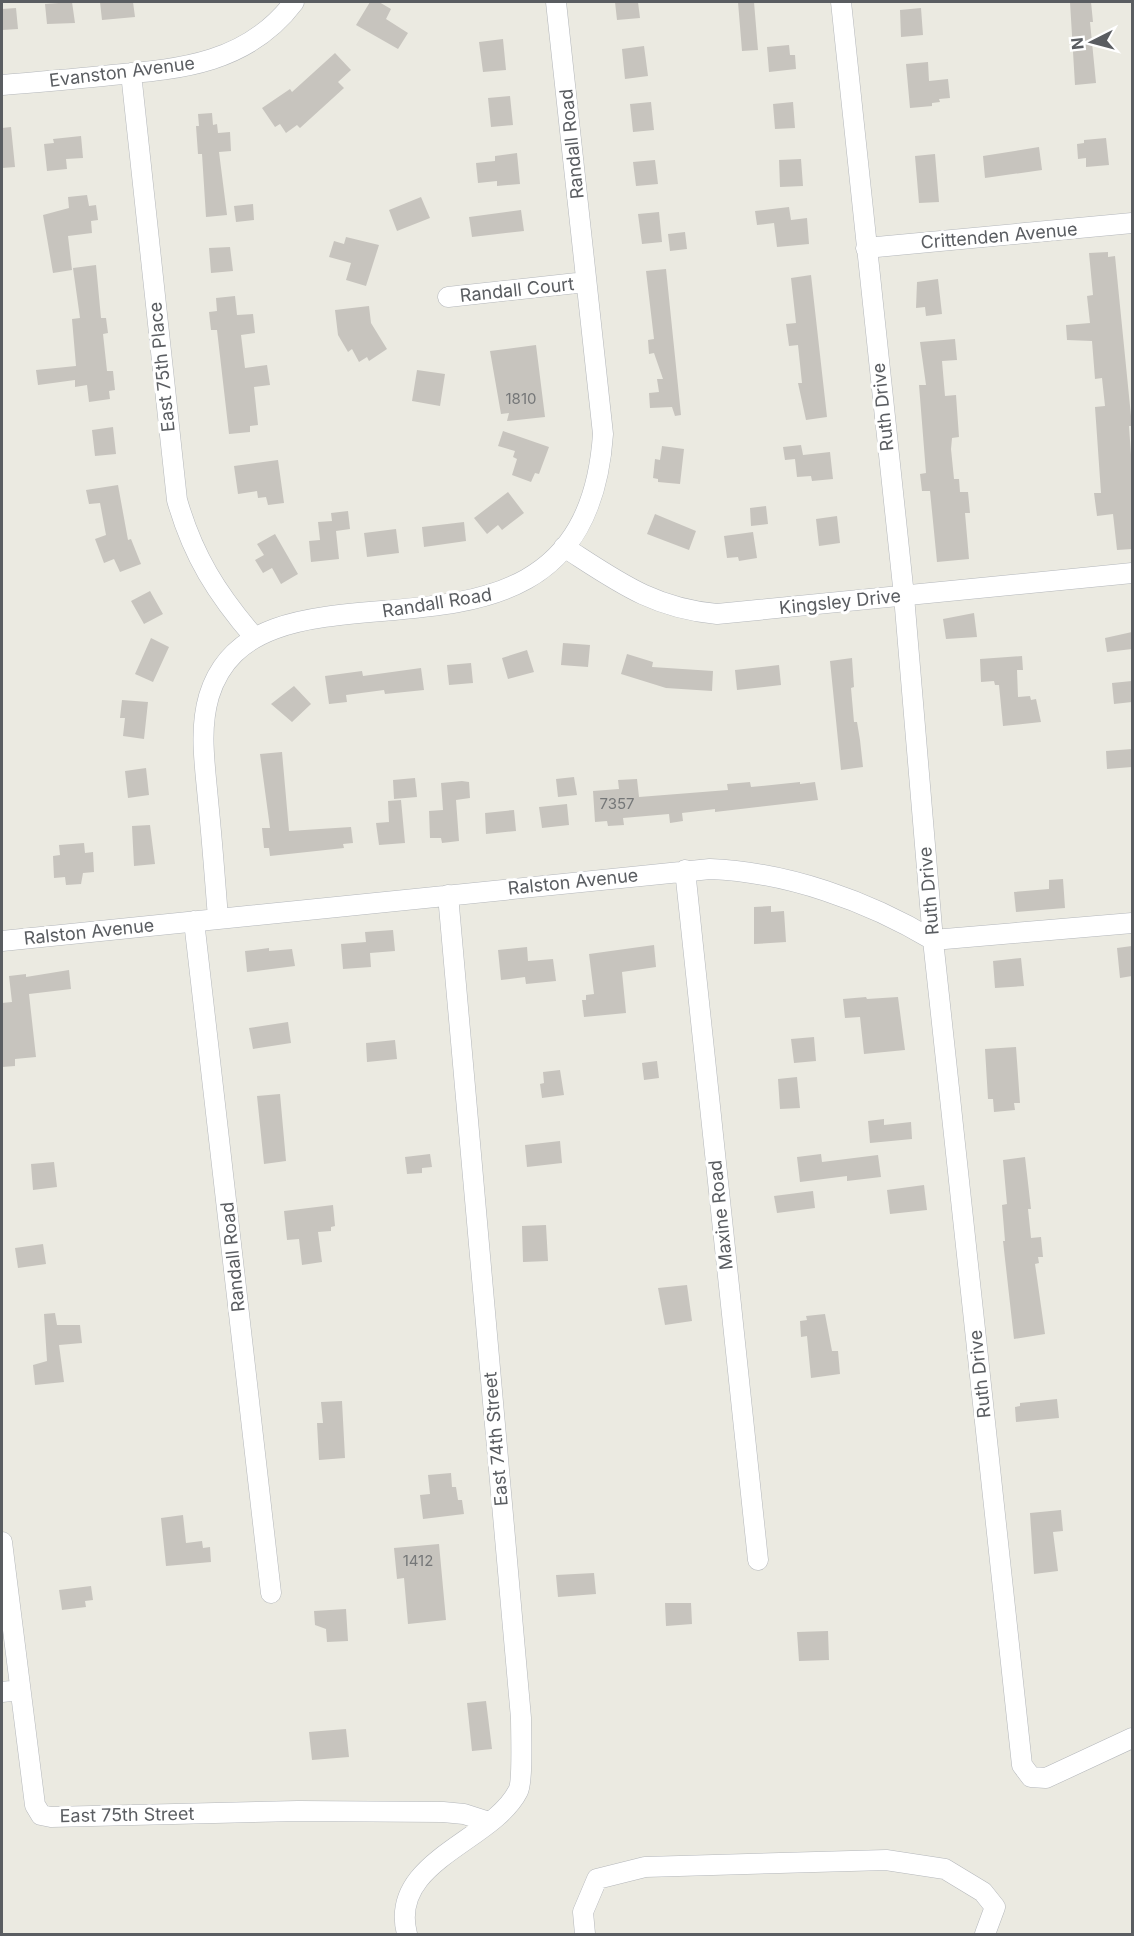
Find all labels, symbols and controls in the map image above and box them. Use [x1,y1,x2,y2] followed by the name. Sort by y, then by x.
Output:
[1062,12,1122,72] north arrow
[1066,36,1088,51] text: N
[48,52,196,91] street label: Evanston Avenue
[555,88,588,200] street label: Randall Road
[920,218,1078,253] street label: Crittenden Avenue
[459,273,575,306] street label: Randall Court
[144,301,179,433] street label: East 75th Place
[867,362,898,452] street label: Ruth Drive
[506,389,536,408] house number: 1810
[381,583,493,622] street label: Randall Road
[778,585,902,618] street label: Kingsley Drive
[599,794,635,813] house number: 7357
[914,846,943,936] street label: Ruth Drive
[507,864,639,899] street label: Ralston Avenue
[23,914,155,949] street label: Ralston Avenue
[704,1159,737,1271] street label: Maxine Road
[216,1201,249,1313] street label: Randall Road
[964,1329,995,1419] street label: Ruth Drive
[479,1371,512,1507] street label: East 74th Street
[403,1551,433,1570] house number: 1412
[59,1803,195,1826] street label: East 75th Street

